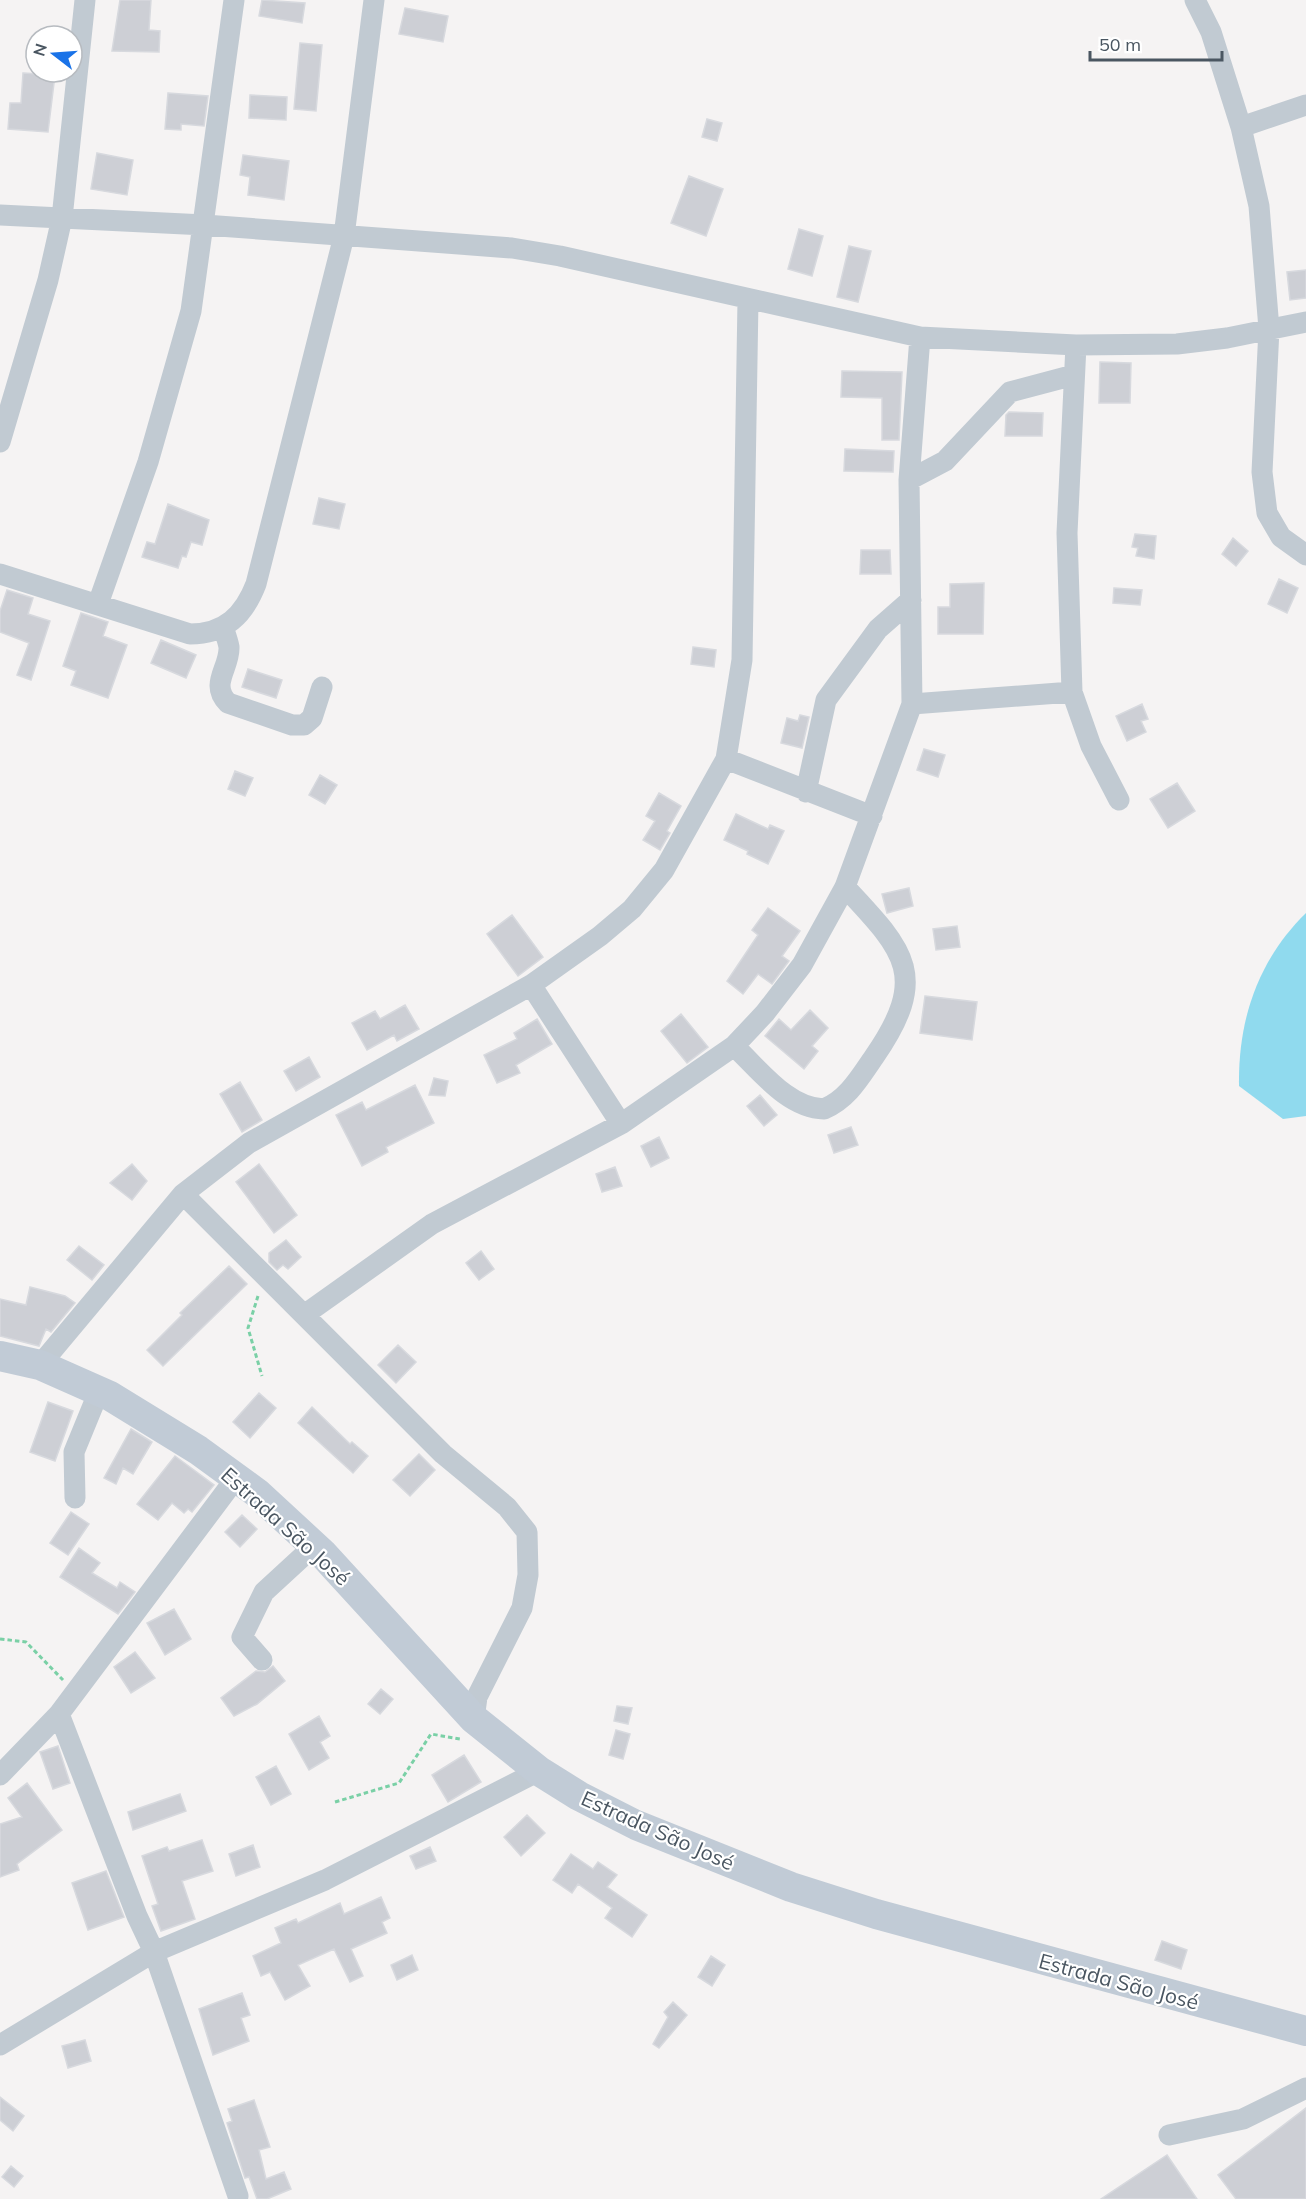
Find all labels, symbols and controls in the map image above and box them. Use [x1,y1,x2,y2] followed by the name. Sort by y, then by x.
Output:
[24,24,84,84] north arrow
[1090,24,1222,62] scale bar
[1099,33,1141,56] text: 50 m
[28,41,51,58] text: N
[216,1461,356,1591] street label: Estrada São José
[578,1785,738,1875] street label: Estrada São José
[1036,1947,1202,2015] street label: Estrada São José

